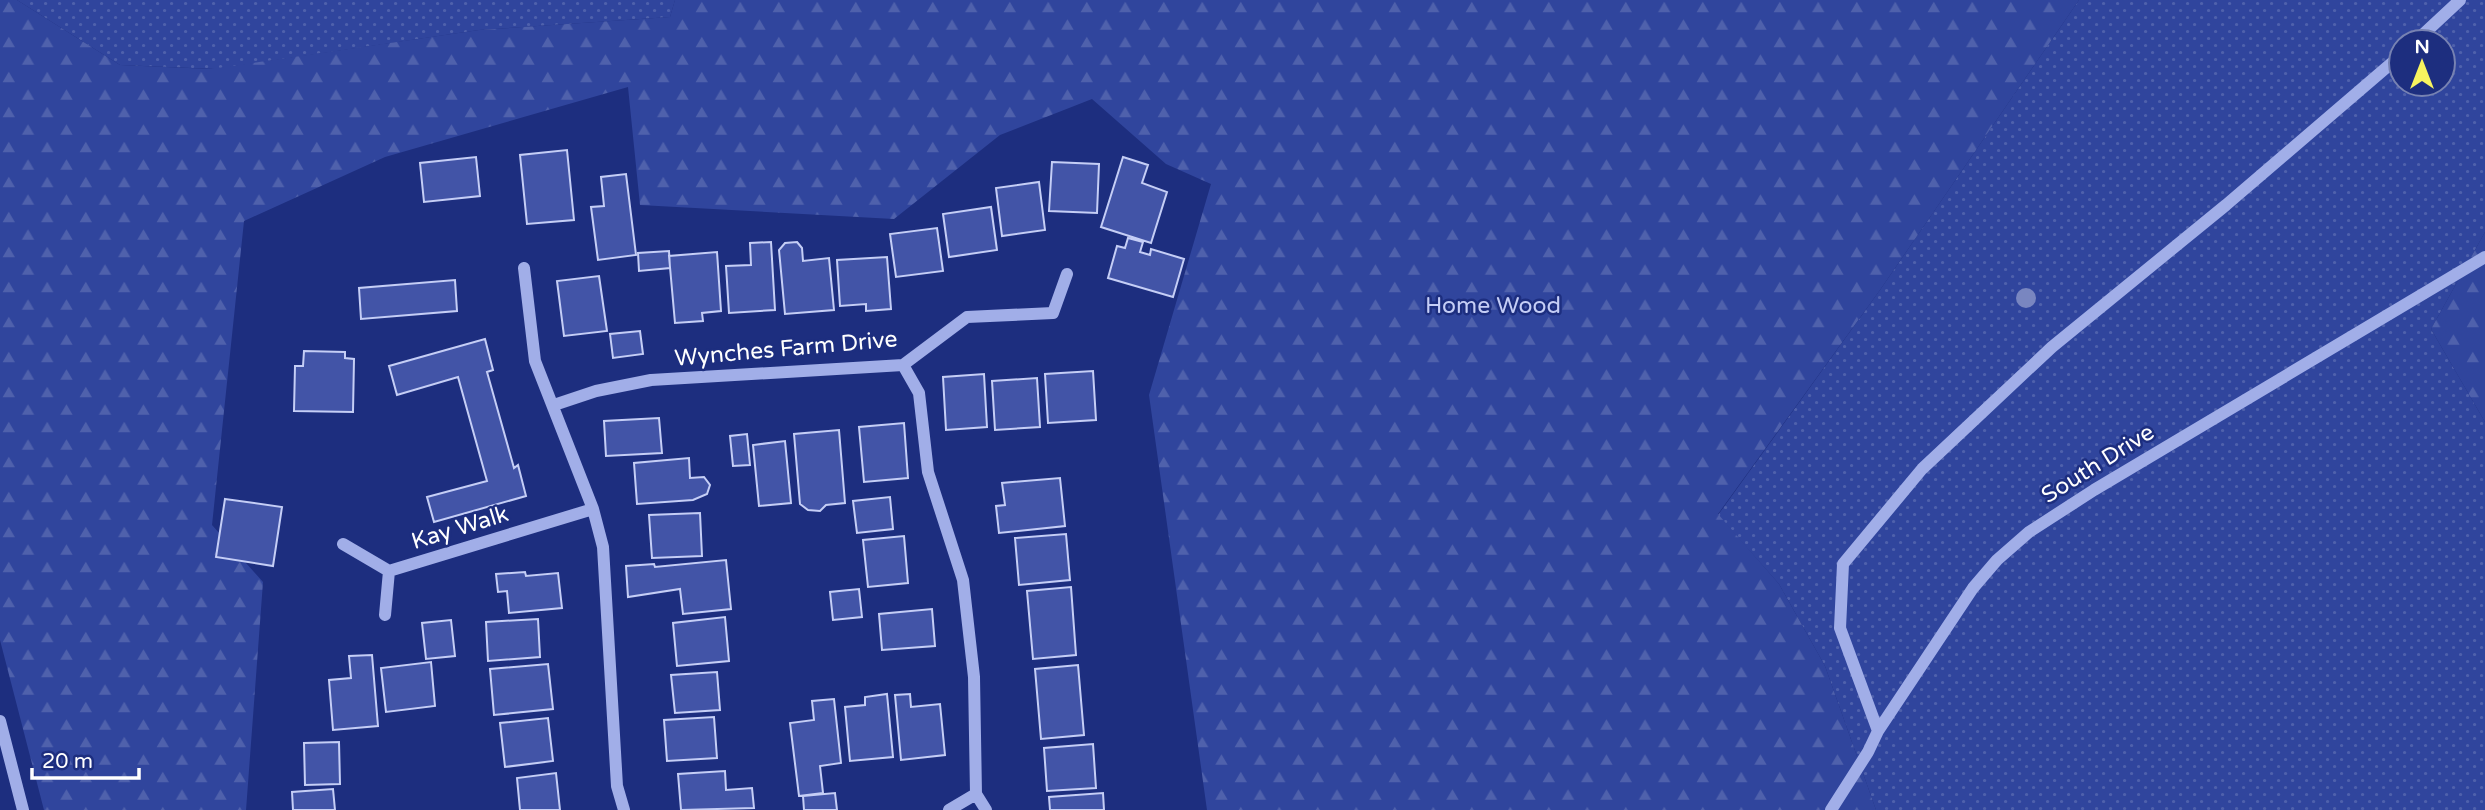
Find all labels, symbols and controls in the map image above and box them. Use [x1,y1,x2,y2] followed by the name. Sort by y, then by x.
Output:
[2387,28,2457,98] north arrow
[2414,36,2430,58] text: N
[1425,292,1561,320] park label: Home Wood
[674,325,898,373] street label: Wynches Farm Drive
[2036,418,2160,510] street label: South Drive
[408,500,512,556] street label: Kay Walk
[32,736,138,780] scale bar
[42,749,93,774] text: 20 m

